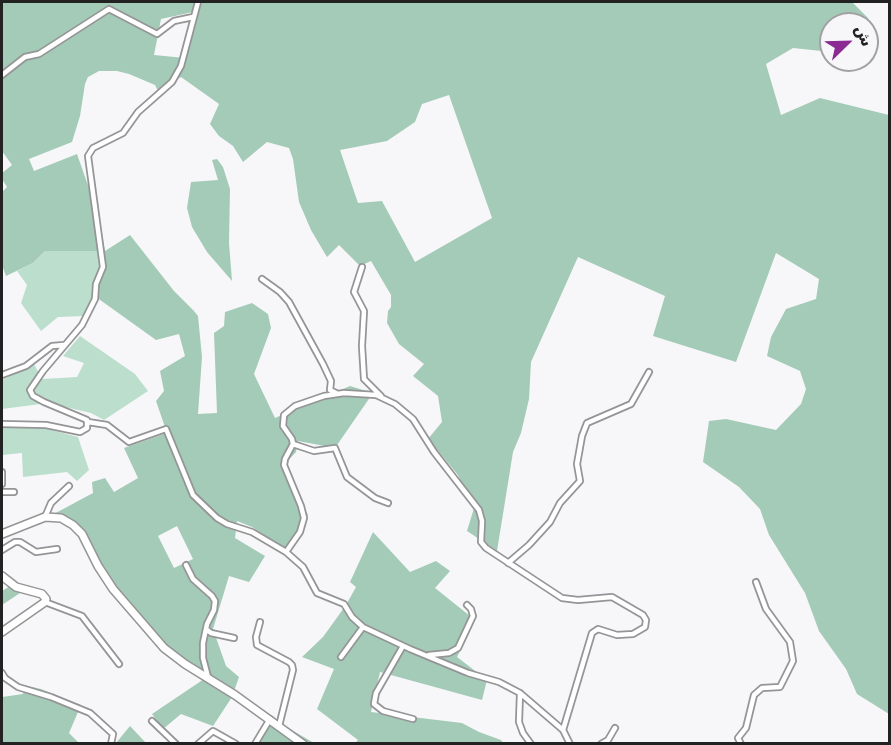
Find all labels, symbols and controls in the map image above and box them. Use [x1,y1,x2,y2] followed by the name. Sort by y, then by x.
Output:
[819,12,879,72] north arrow
[851,22,877,49] text: ش

